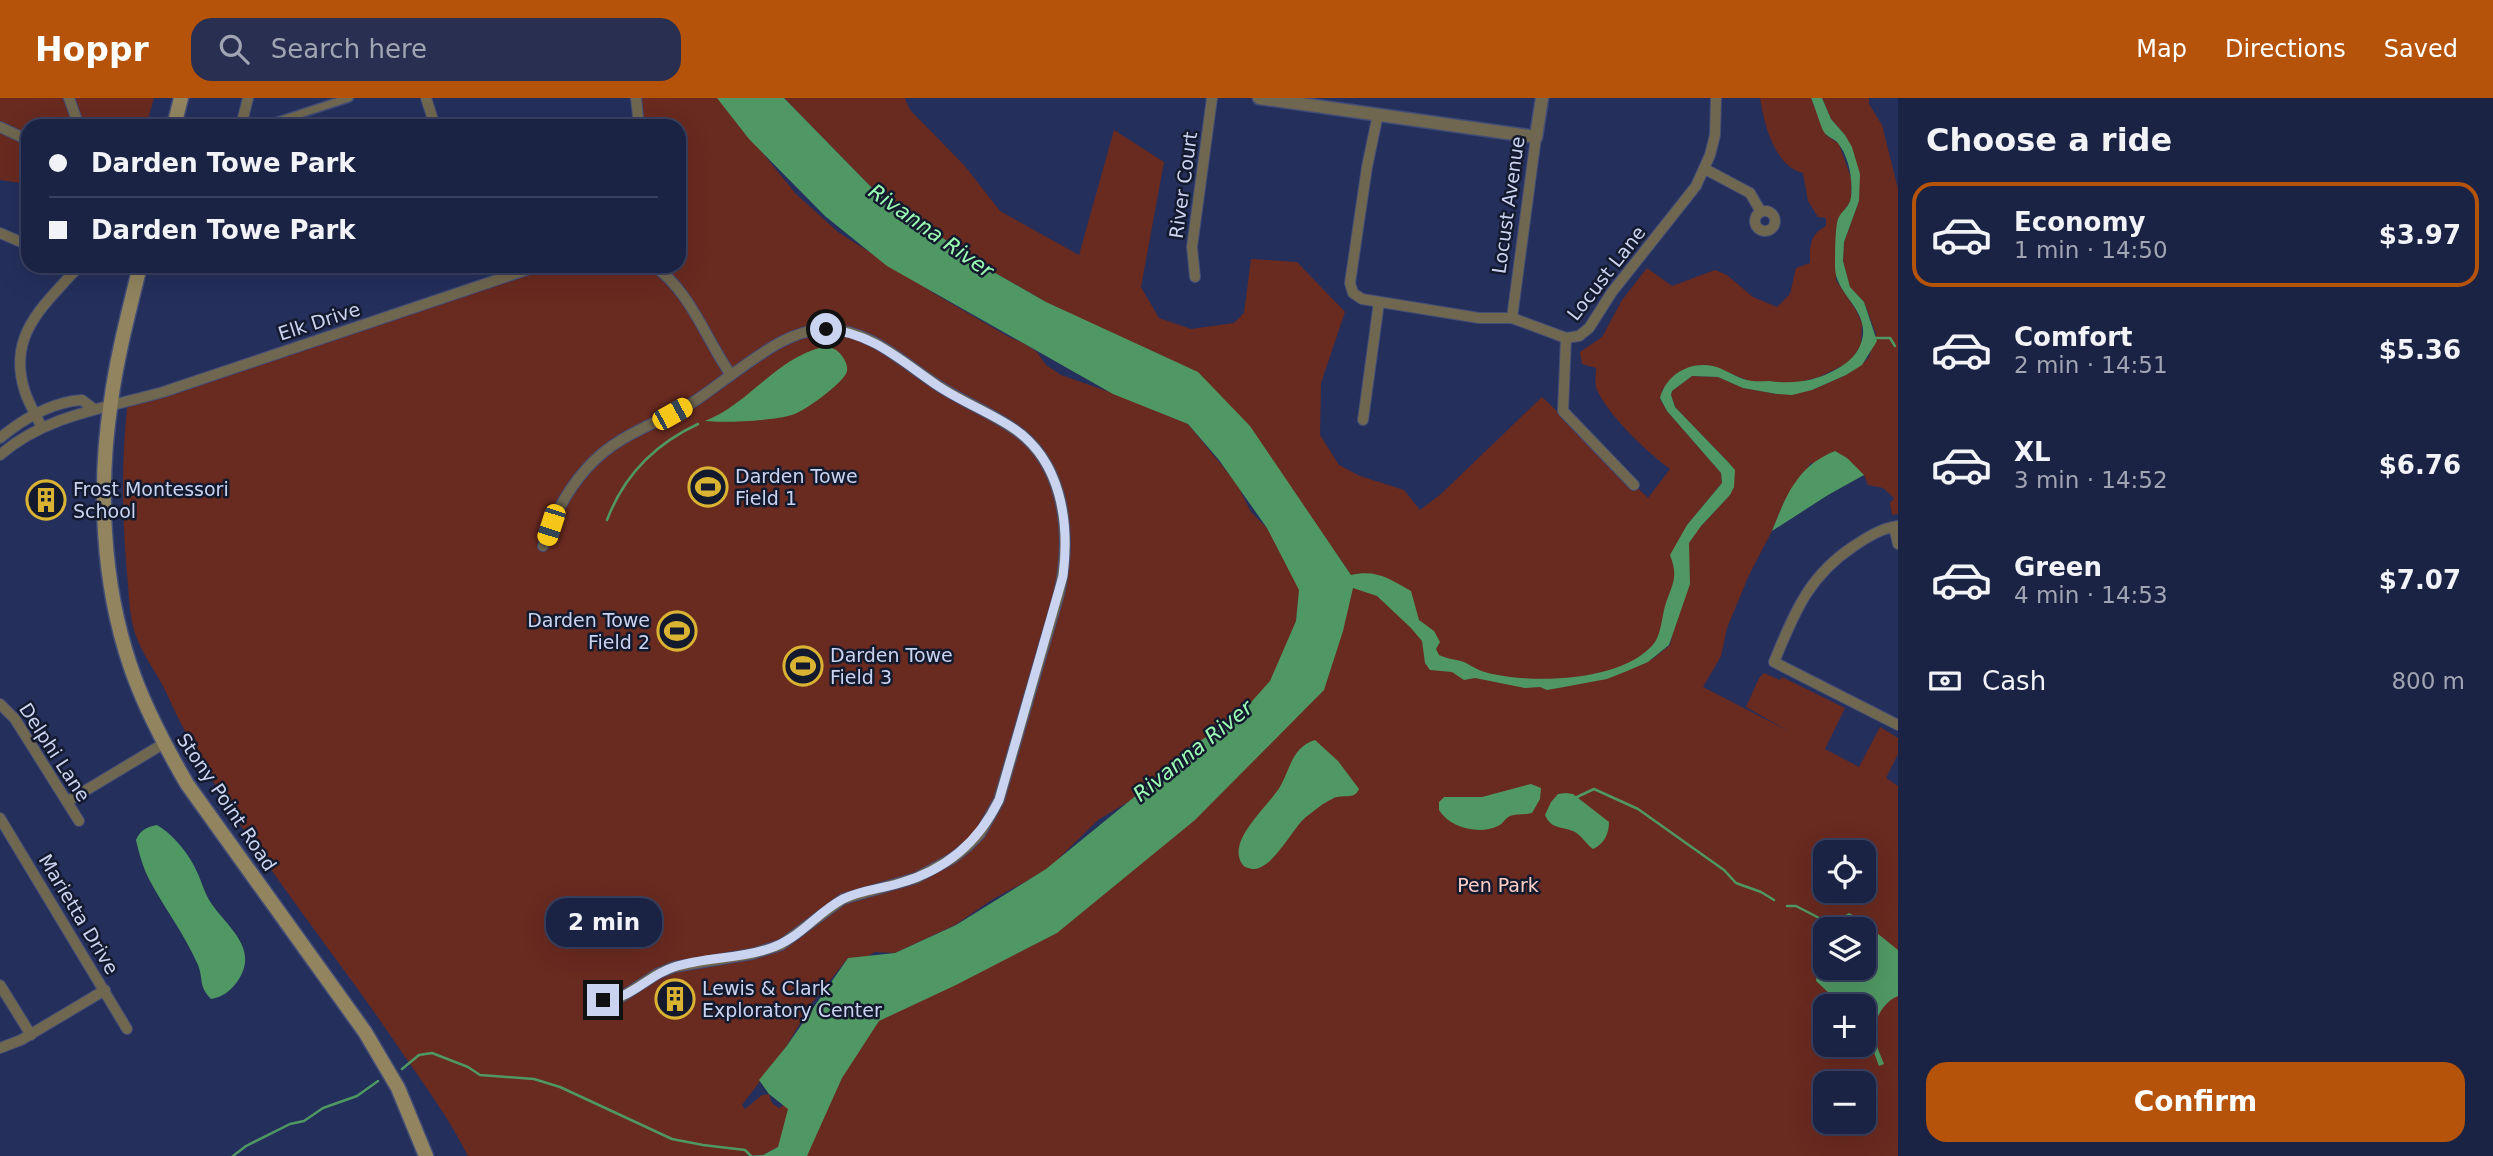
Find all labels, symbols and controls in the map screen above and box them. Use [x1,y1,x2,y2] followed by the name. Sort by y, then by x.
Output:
[191,18,681,81] search box
[35,30,149,69] text: Hoppr
[215,30,253,68] icon: search
[271,34,427,64] text: Search here
[2136,35,2187,63] text: Map
[2225,35,2346,63] text: Directions
[2384,35,2458,63] text: Saved
[1926,121,2172,159] text: Choose a ride
[1165,130,1201,240] street label: River Court
[1487,135,1529,275] street label: Locust Avenue
[91,148,356,178] text: Darden Towe Park
[864,179,999,284] water label: Rivanna River
[1930,203,1993,266] icon: car
[2014,207,2145,237] text: Economy
[91,215,356,245] text: Darden Towe Park
[2379,220,2461,250] text: $3.97
[1562,221,1650,325] street label: Locust Lane
[2014,237,2168,263] text: 1 min · 14:50
[275,297,363,345] street label: Elk Drive
[810,313,842,345] route start
[1930,318,1993,381] icon: car
[2014,322,2132,352] text: Comfort
[2379,335,2461,365] text: $5.36
[2014,352,2168,378] text: 2 min · 14:51
[649,395,696,433] car
[1930,433,1993,496] icon: car
[2014,437,2051,467] text: XL
[2379,450,2461,480] text: $6.76
[735,465,858,509] place label: Darden Towe Field 1
[687,466,729,508] sports icon: Darden Towe Field 1
[2014,467,2168,493] text: 3 min · 14:52
[73,478,229,522] place label: Frost Montessori School
[25,479,67,521] building icon: Frost Montessori School
[535,502,568,548] car
[1930,548,1993,611] icon: car
[2014,552,2102,582] text: Green
[2379,565,2461,595] text: $7.07
[2014,582,2168,608] text: 4 min · 14:53
[527,609,650,653] place label: Darden Towe Field 2
[656,610,698,652] sports icon: Darden Towe Field 2
[830,644,953,688] place label: Darden Towe Field 3
[782,645,824,687] sports icon: Darden Towe Field 3
[1926,662,1964,700] icon: cash
[1982,666,2046,696] text: Cash
[2391,668,2465,694] text: 800 m
[1129,695,1258,806] water label: Rivanna River
[15,699,95,805] street label: Delphi Lane
[173,729,281,875] street label: Stony Point Road
[1813,840,1876,1134] map controls
[1813,840,1876,903] button: locate
[35,850,123,978] street label: Marietta Drive
[1457,874,1539,896] park label: Pen Park
[545,898,661,948] callout: 2 min
[568,909,640,935] text: 2 min
[1813,917,1876,980] button: layers
[702,977,882,1021] place label: Lewis & Clark Exploratory Center
[654,978,696,1020] building icon: Lewis & Clark Exploratory Center
[587,984,619,1016] route end
[1813,994,1876,1057] button: +
[1926,1062,2465,1142] button: Confirm
[1813,1071,1876,1134] button: −

